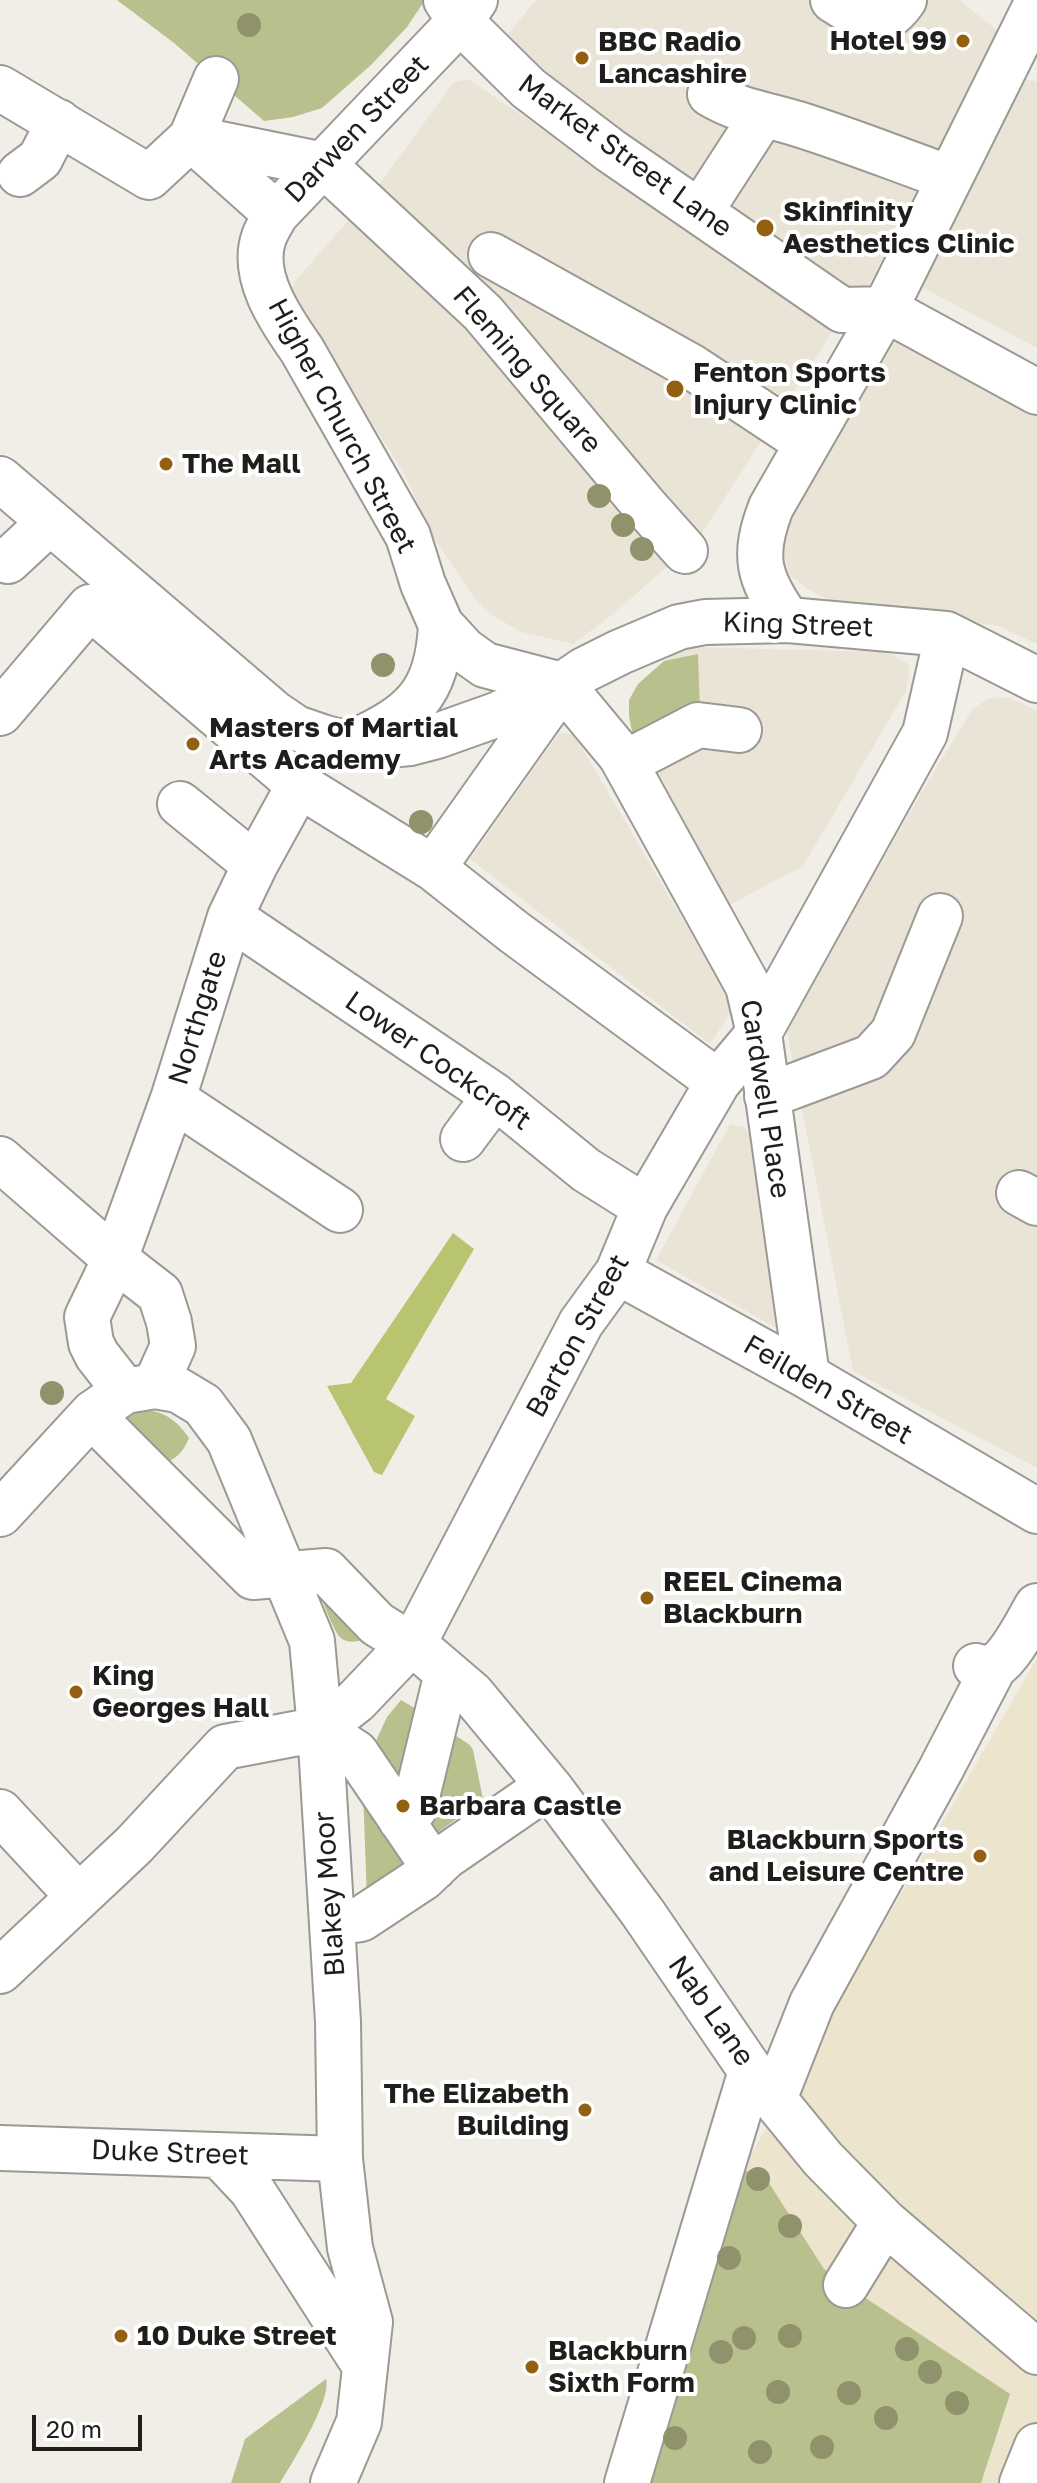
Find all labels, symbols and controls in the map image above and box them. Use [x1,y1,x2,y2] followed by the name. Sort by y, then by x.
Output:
[829,24,947,58] place label: Hotel 99
[598,25,747,91] place label: BBC Radio Lancashire
[954,32,972,50] marker: Hotel 99
[278,48,436,210] street label: Darwen Street
[573,49,591,67] marker: BBC Radio Lancashire
[512,67,738,245] street label: Market Street Lane
[783,195,1014,261] place label: Skinfinity Aesthetics Clinic
[754,217,776,239] marker: Skinfinity Aesthetics Clinic
[445,280,609,460] street label: Fleming Square
[261,293,423,559] street label: Higher Church Street
[693,356,886,422] place label: Fenton Sports Injury Clinic
[664,378,686,400] marker: Fenton Sports Injury Clinic
[182,447,301,481] place label: The Mall
[157,455,175,473] marker: The Mall
[722,606,874,644] street label: King Street
[209,711,458,777] place label: Masters of Martial Arts Academy
[184,735,202,753] marker: Masters of Martial Arts Academy
[162,947,234,1089] street label: Northgate
[339,984,537,1138] street label: Lower Cockcroft
[733,997,797,1201] street label: Cardwell Place
[519,1249,637,1423] street label: Barton Street
[738,1328,918,1452] street label: Feilden Street
[663,1565,842,1631] place label: REEL Cinema Blackburn
[638,1589,656,1607] marker: REEL Cinema Blackburn
[92,1659,269,1725] place label: King Georges Hall
[67,1683,85,1701] marker: King Georges Hall
[419,1789,622,1823] place label: Barbara Castle
[394,1797,412,1815] marker: Barbara Castle
[307,1810,353,1978] street label: Blakey Moor
[709,1823,964,1889] place label: Blackburn Sports and Leisure Centre
[971,1847,989,1865] marker: Blackburn Sports and Leisure Centre
[661,1949,761,2073] street label: Nab Lane
[384,2077,569,2143] place label: The Elizabeth Building
[576,2101,594,2119] marker: The Elizabeth Building
[91,2133,249,2173] street label: Duke Street
[137,2319,337,2353] place label: 10 Duke Street
[112,2327,130,2345] marker: 10 Duke Street
[548,2334,695,2400] place label: Blackburn Sixth Form
[523,2358,541,2376] marker: Blackburn Sixth Form
[36,2399,146,2449] scale bar
[46,2414,102,2443] text: 20 m

